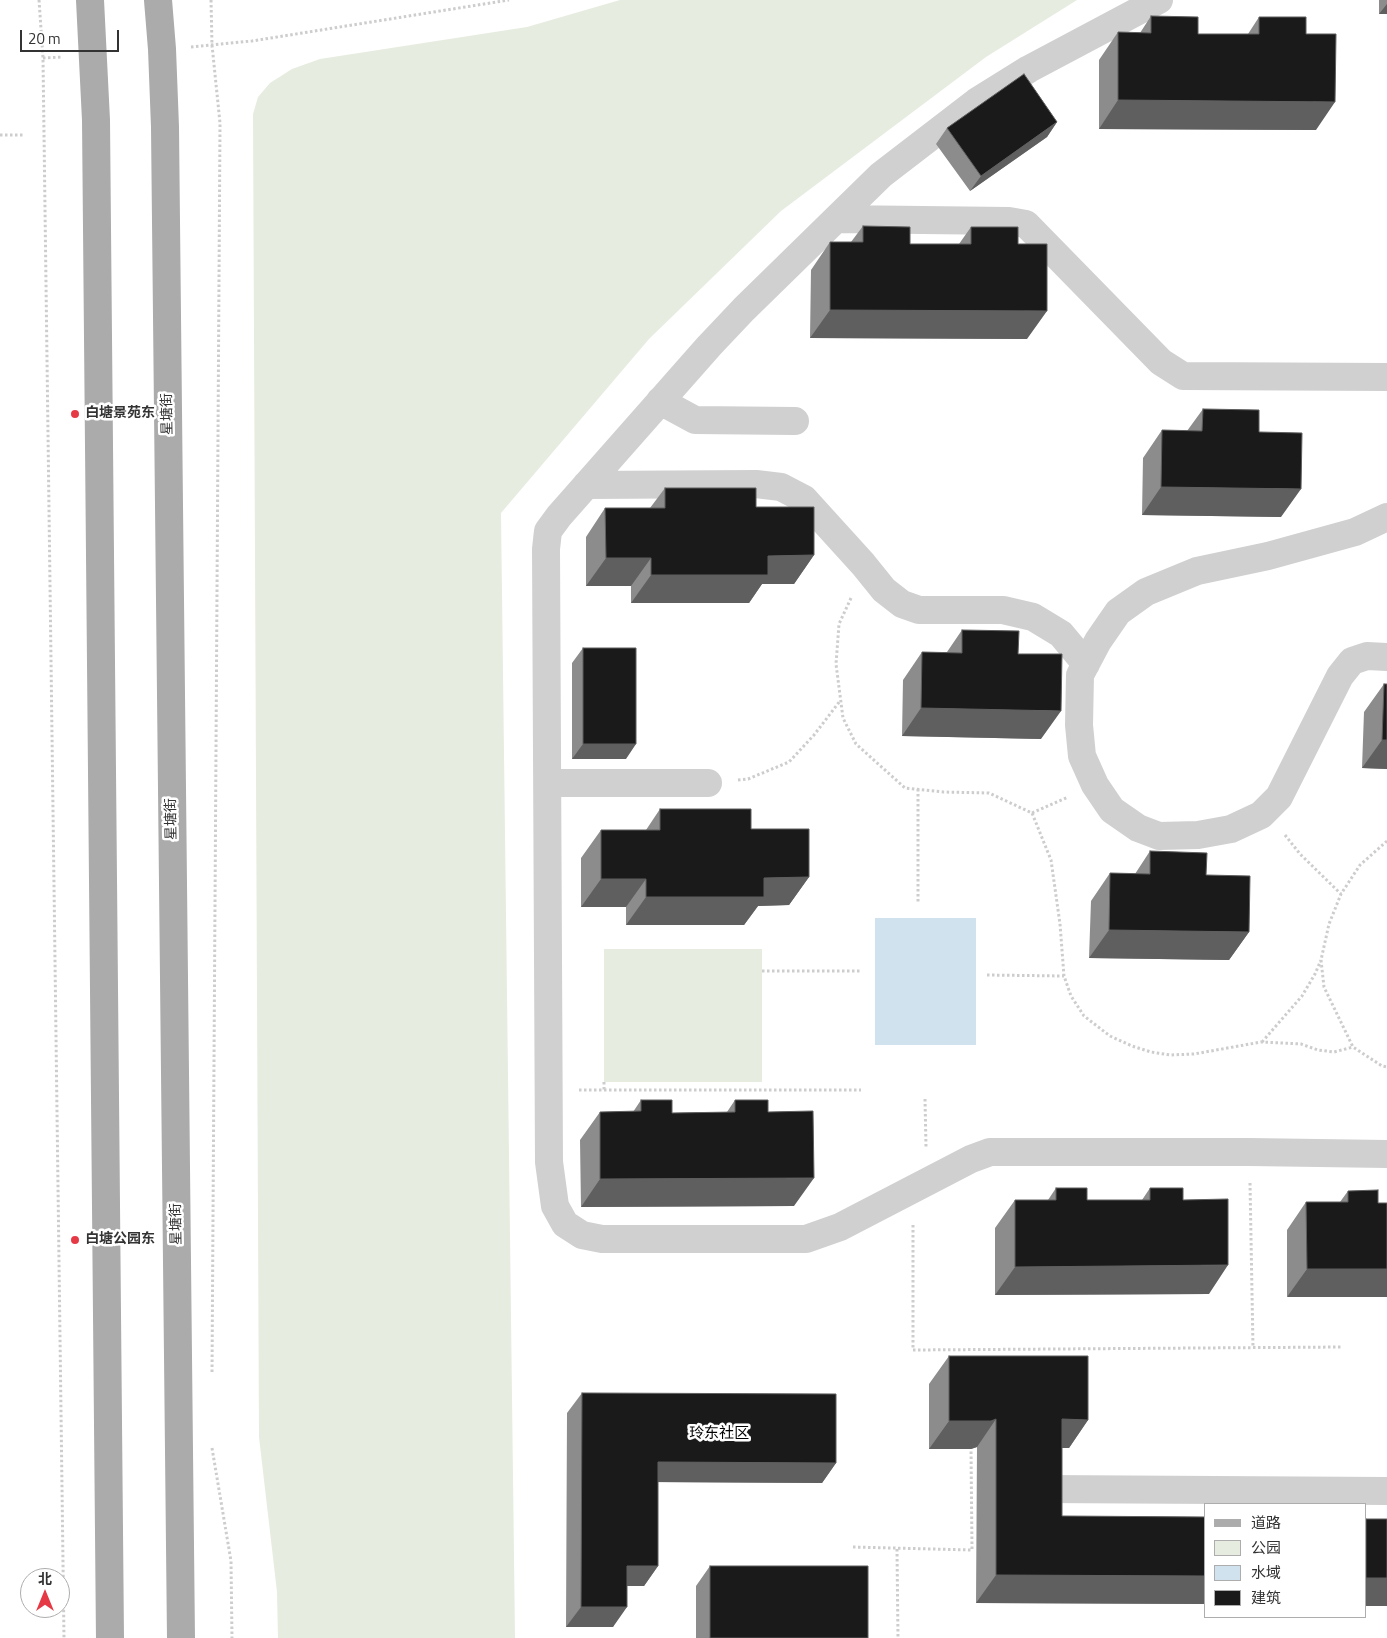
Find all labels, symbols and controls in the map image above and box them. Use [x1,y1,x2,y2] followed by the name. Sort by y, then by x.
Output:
[22,20,121,52] scale bar
[28,27,61,50] text: 20 m
[159,393,177,435] street label: 星塘街
[85,406,155,422] place label: 白塘景苑东
[69,408,81,420] marker: 白塘景苑东
[163,798,181,840] street label: 星塘街
[168,1203,186,1245] street label: 星塘街
[85,1232,155,1248] place label: 白塘公园东
[69,1234,81,1246] marker: 白塘公园东
[689,1425,749,1443] district label: 玲东社区
[1204,1503,1367,1618] legend
[1251,1511,1281,1534] text: 道路
[1251,1536,1281,1559] text: 公园
[1251,1561,1281,1584] text: 水域
[20,1568,70,1618] north arrow
[38,1568,52,1589] text: 北
[1251,1586,1281,1609] text: 建筑

